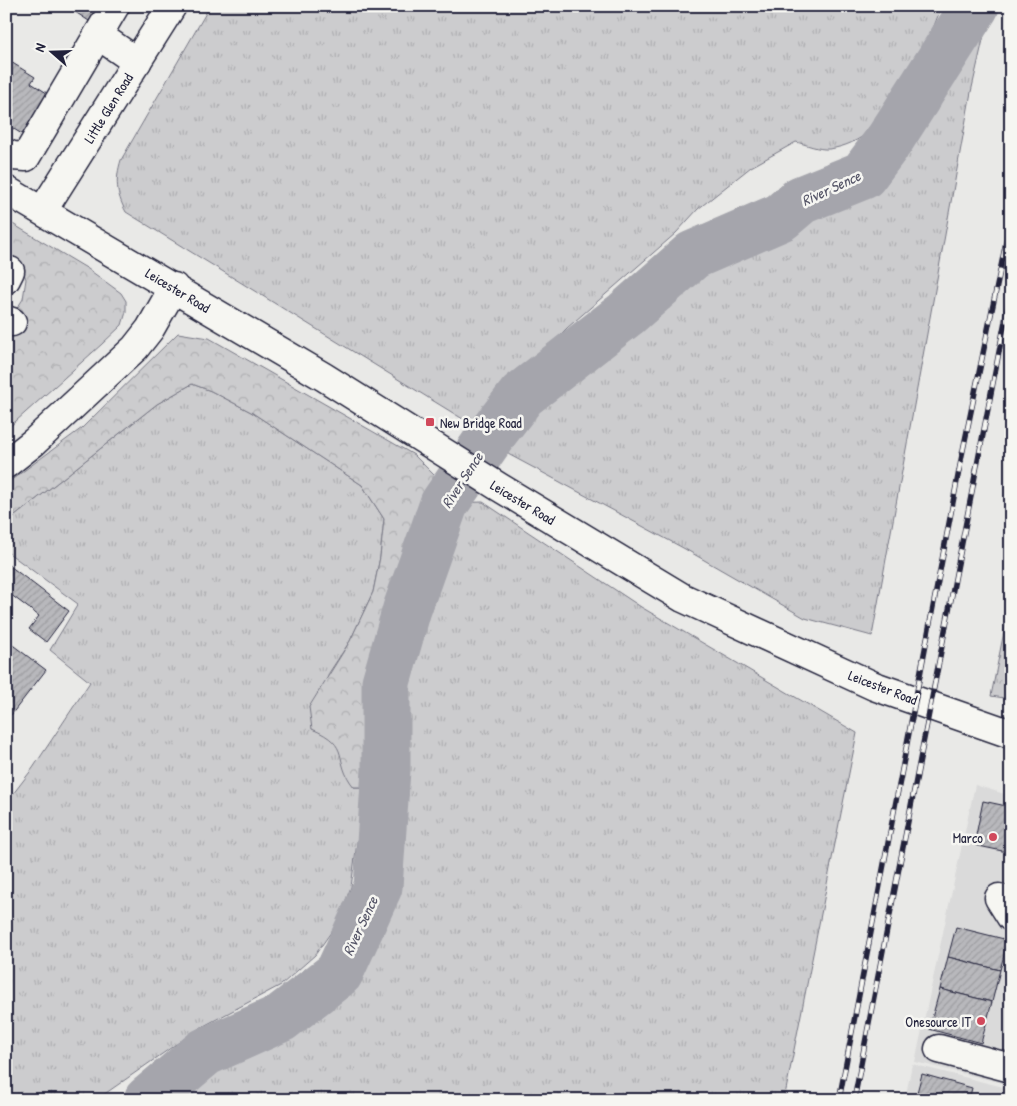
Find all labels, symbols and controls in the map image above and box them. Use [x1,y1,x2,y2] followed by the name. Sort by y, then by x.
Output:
[28,28,78,78] north arrow
[29,40,50,54] text: N
[79,69,137,147] street label: Little Glen Road
[798,165,865,211] water label: River Sence
[142,263,214,317] street label: Leicester Road
[440,413,522,433] place label: New Bridge Road
[424,416,436,428] marker: New Bridge Road
[436,447,488,512] water label: River Sence
[487,475,559,529] street label: Leicester Road
[846,665,921,709] street label: Leicester Road
[953,828,983,847] place label: Marco
[987,831,999,843] marker: Marco
[337,892,383,959] water label: River Sence
[905,1012,971,1031] place label: Onesource IT
[975,1015,987,1027] marker: Onesource IT

